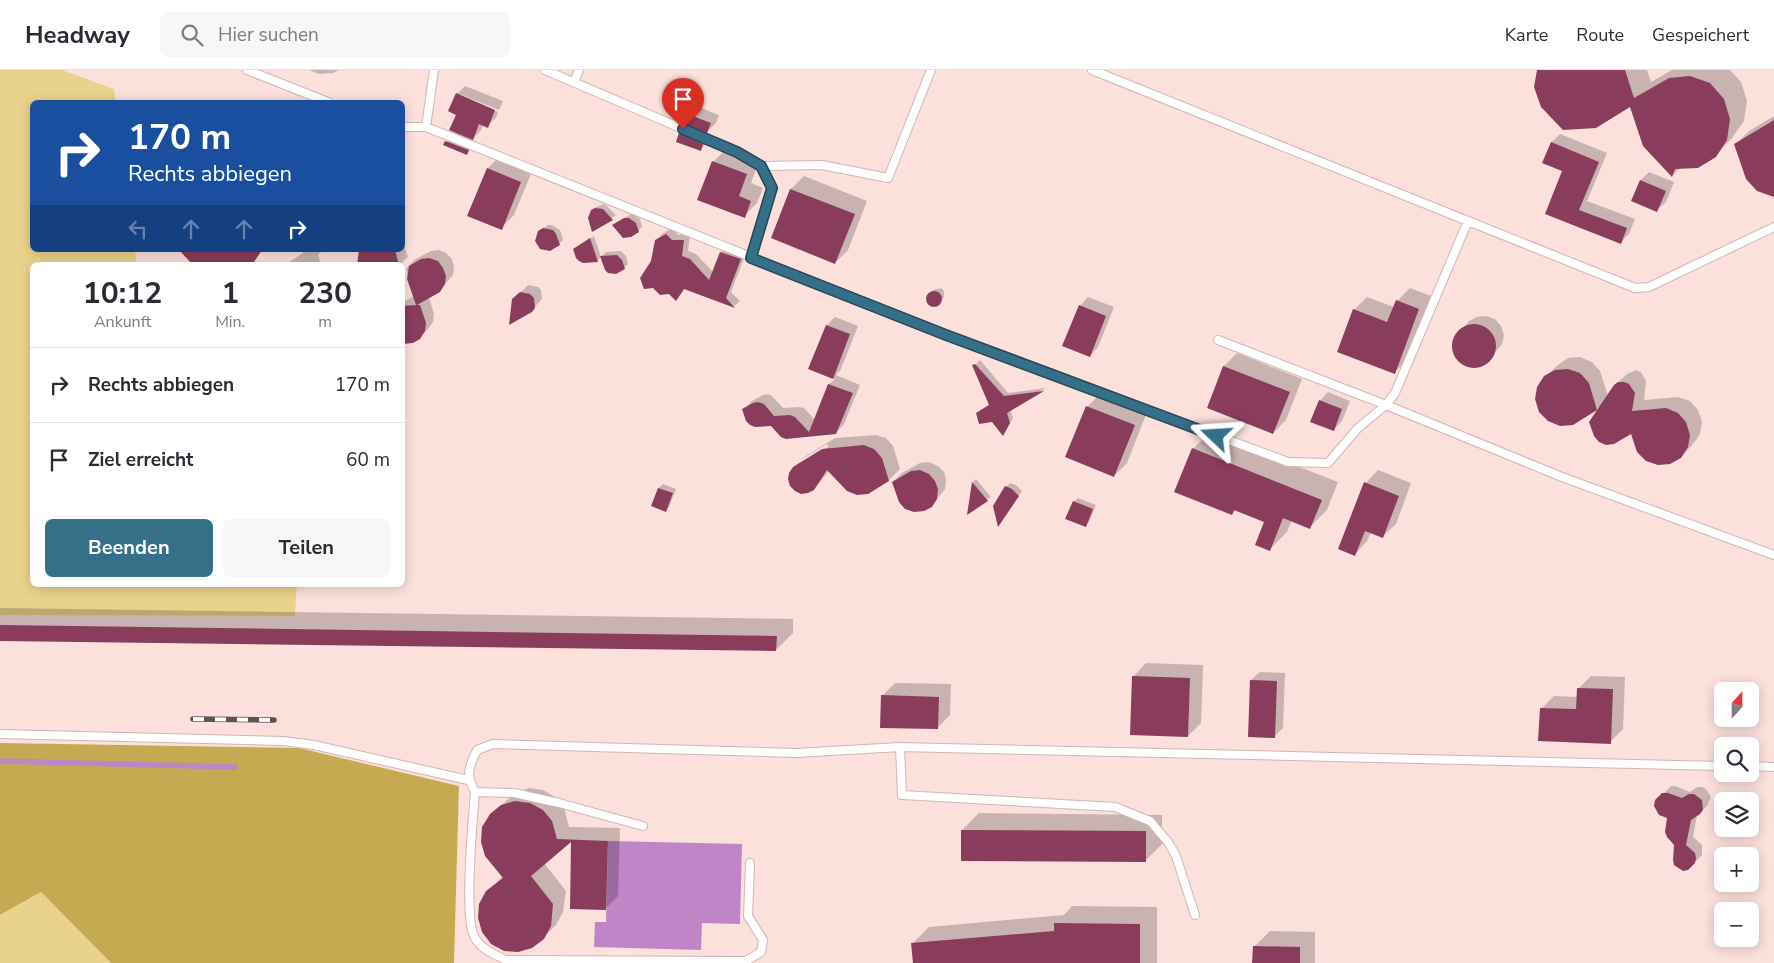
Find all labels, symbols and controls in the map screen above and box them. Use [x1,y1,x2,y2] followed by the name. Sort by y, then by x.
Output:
[160,12,510,57] search box
[25,19,130,51] text: Headway
[178,21,206,49] icon: search
[218,22,319,48] text: Hier suchen
[1505,23,1548,47] text: Karte
[1576,23,1624,47] text: Route
[1652,23,1749,47] text: Gespeichert
[662,78,704,129] pin
[669,85,697,113] icon: arrive
[128,114,231,161] text: 170 m
[45,120,110,185] icon: right
[128,159,292,189] text: Rechts abbiegen
[124,215,152,243] icon: left
[177,215,205,243] icon: ahead
[230,215,258,243] icon: ahead
[283,215,311,243] icon: right
[83,273,162,314] text: 10:12
[221,273,239,314] text: 1
[298,273,352,314] text: 230
[94,311,151,333] text: Ankunft
[215,311,245,333] text: Min.
[318,311,332,333] text: m
[45,371,73,399] icon: right
[88,372,234,398] text: Rechts abbiegen
[335,372,390,398] text: 170 m
[1189,409,1241,461] position arrow
[45,446,73,474] icon: arrive
[88,447,193,473] text: Ziel erreicht
[346,447,390,473] text: 60 m
[45,519,213,577] button: Beenden
[223,519,390,577] button: Teilen
[1714,682,1759,728] north arrow
[1714,682,1759,947] map controls
[1714,737,1759,782] button: search
[1714,792,1759,837] button: layers
[1714,847,1759,892] button: +
[1714,902,1759,947] button: −

